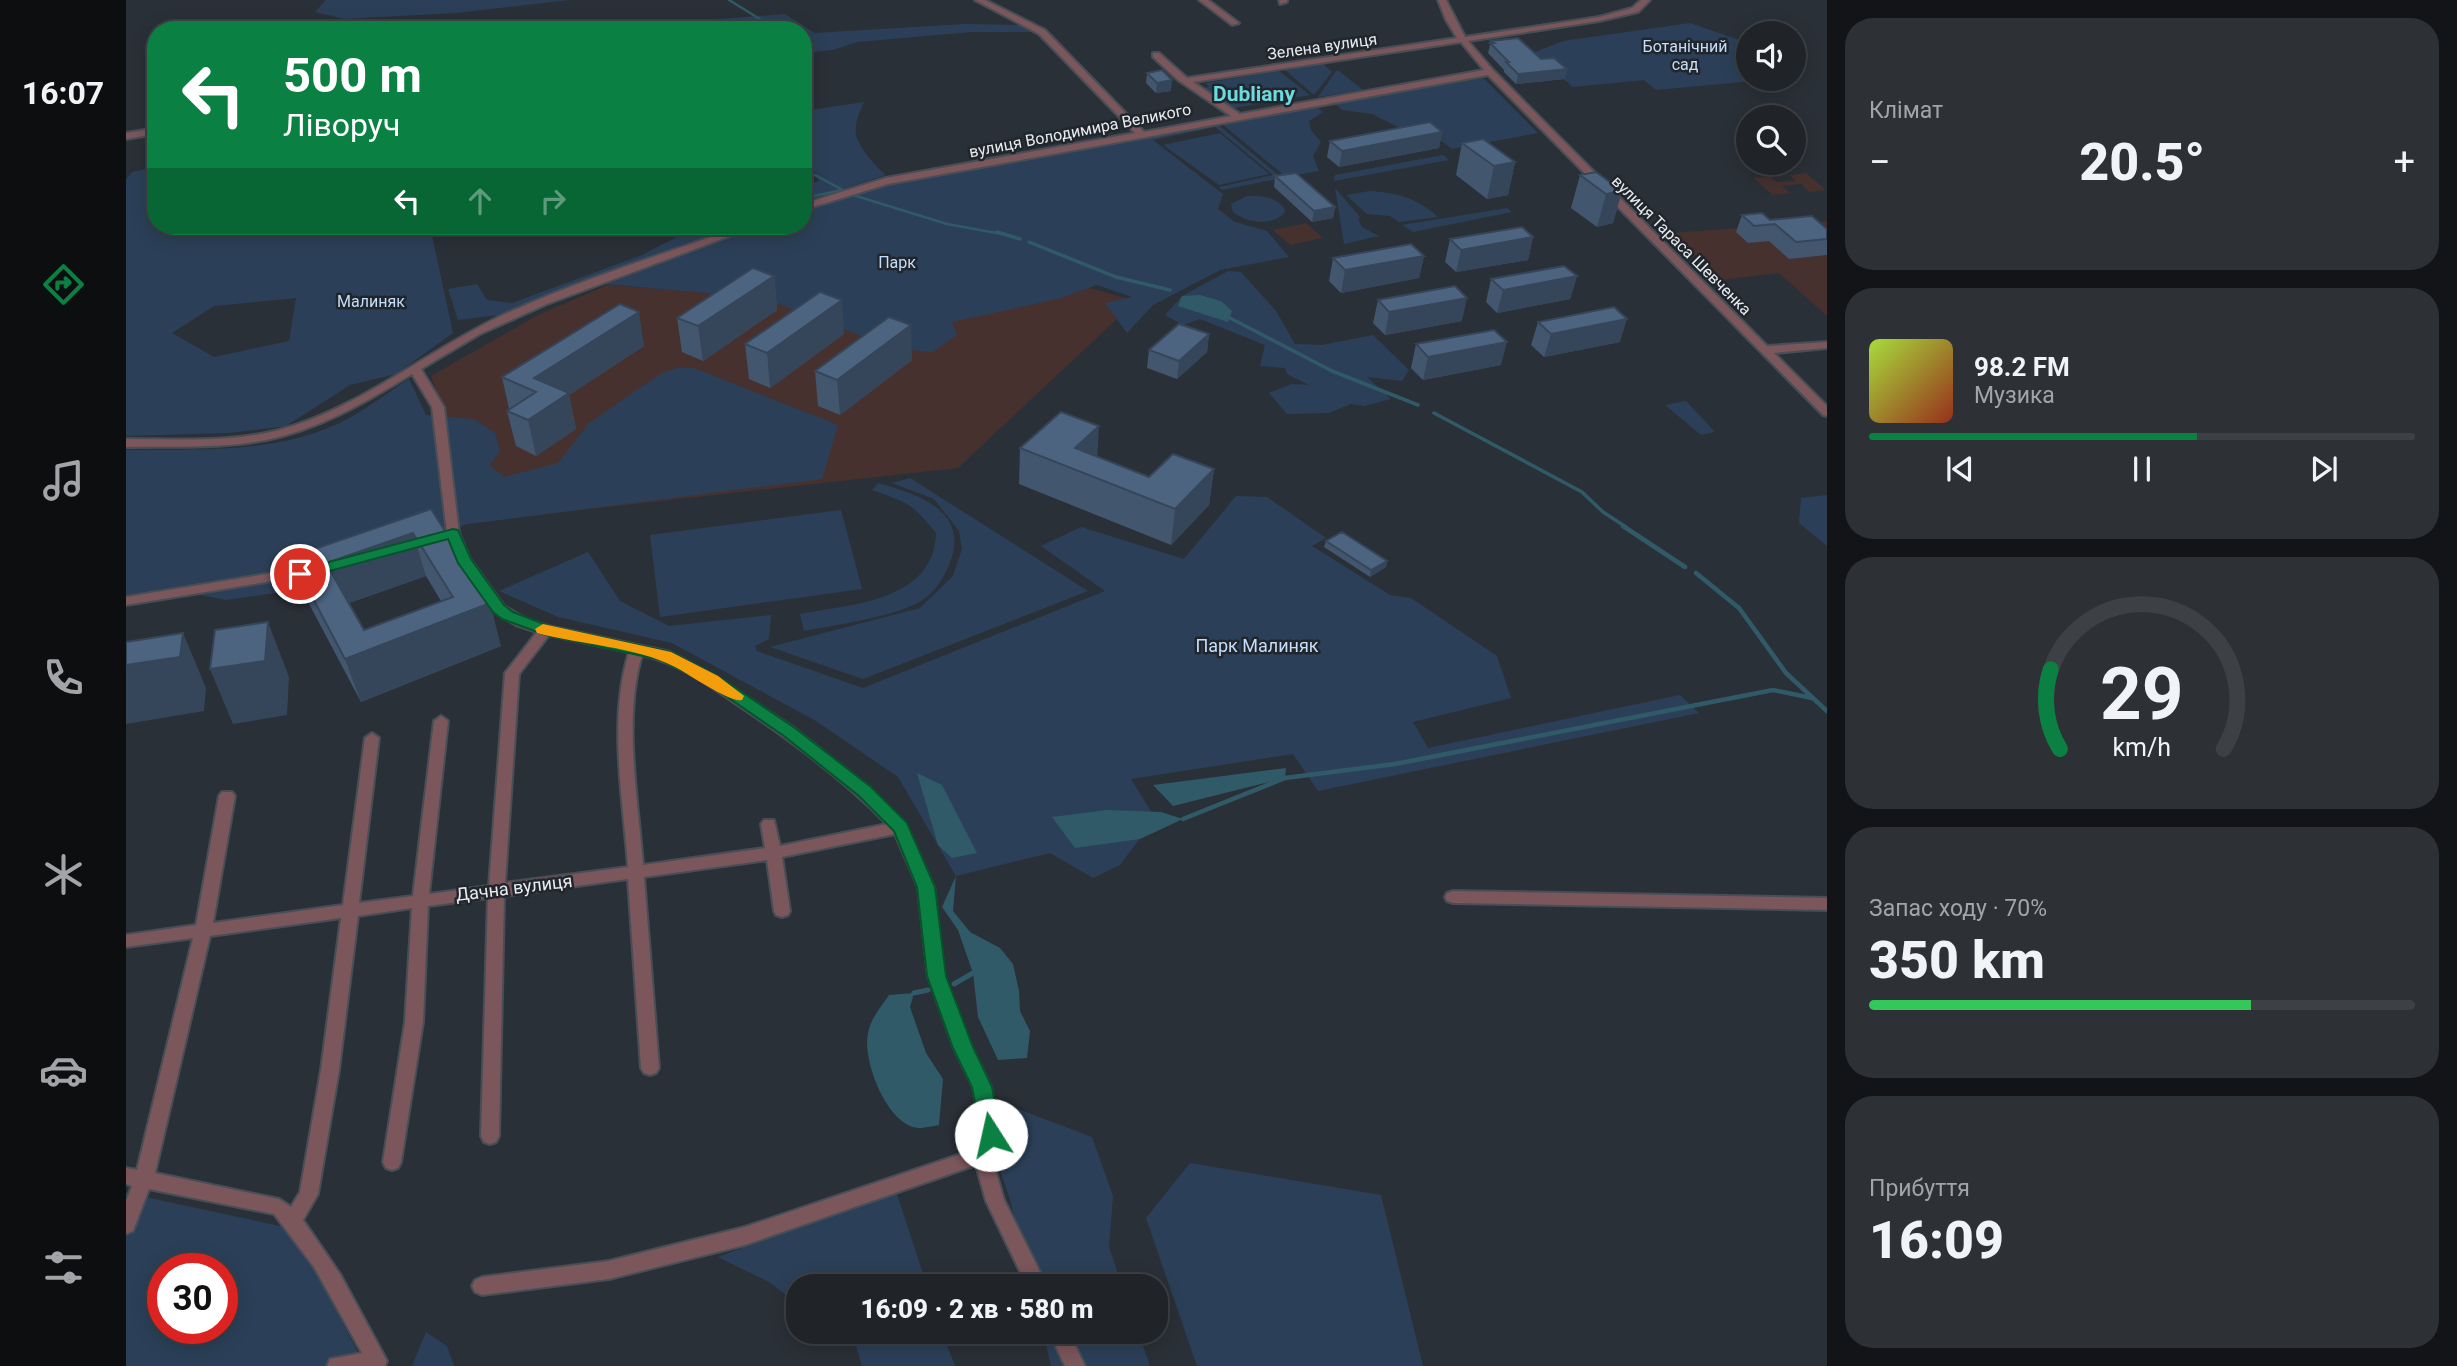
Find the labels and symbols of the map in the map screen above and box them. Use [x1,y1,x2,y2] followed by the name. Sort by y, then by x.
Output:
[1266,29,1378,64] street label: Зелена вулиця
[1643,37,1727,74] park label: Ботанічний сад
[1213,82,1295,106] district label: Dubliany
[967,100,1193,161] street label: вулиця Володимира Великого
[1608,172,1755,319] street label: вулиця Тараса Шевченка
[878,253,916,272] park label: Парк
[337,292,405,311] park label: Малиняк
[270,544,330,604] pin
[1195,635,1319,656] park label: Парк Малиняк
[454,870,574,905] street label: Дачна вулиця
[954,1098,1028,1172] position arrow
[147,1253,238,1344] speed limit sign: 30

